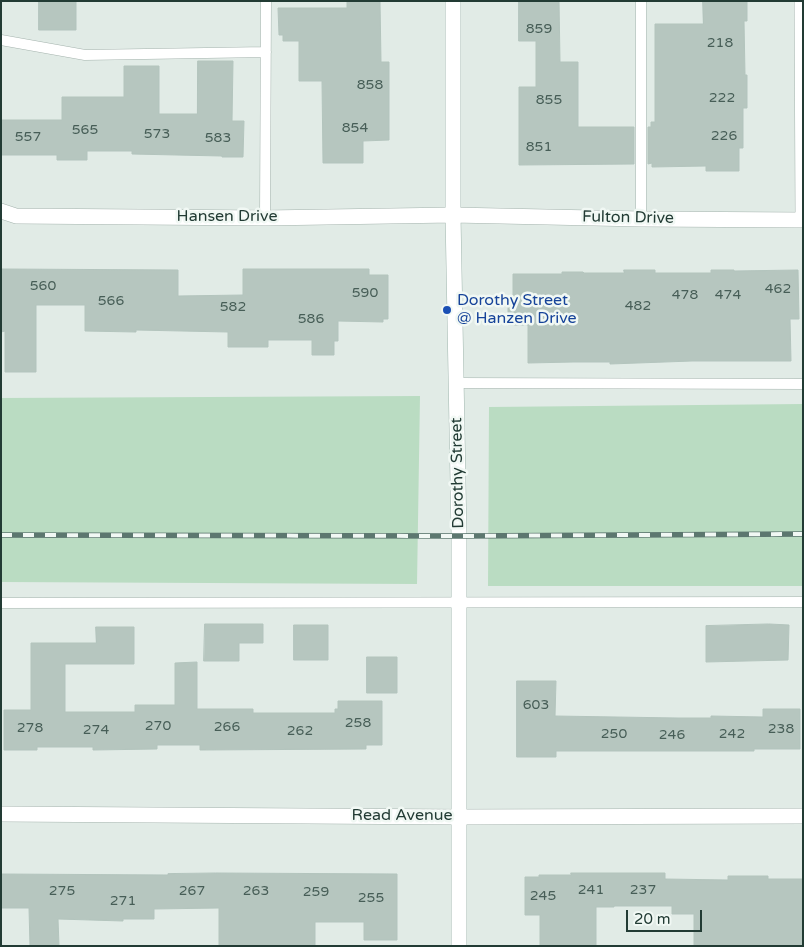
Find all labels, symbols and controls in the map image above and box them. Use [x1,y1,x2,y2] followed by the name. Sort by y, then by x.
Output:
[526,21,552,37] house number: 859
[707,35,733,51] house number: 218
[357,77,383,93] house number: 858
[709,90,735,106] house number: 222
[536,92,562,108] house number: 855
[342,120,368,136] house number: 854
[72,122,98,138] house number: 565
[144,126,170,142] house number: 573
[711,128,737,144] house number: 226
[15,129,41,145] house number: 557
[205,130,231,146] house number: 583
[526,139,552,155] house number: 851
[177,207,277,227] street label: Hansen Drive
[582,208,674,228] street label: Fulton Drive
[30,278,56,294] house number: 560
[765,281,791,297] house number: 462
[352,285,378,301] house number: 590
[672,287,698,303] house number: 478
[715,287,741,303] house number: 474
[457,291,577,329] place label: Dorothy Street @ Hanzen Drive
[98,293,124,309] house number: 566
[625,298,651,314] house number: 482
[220,299,246,315] house number: 582
[441,304,453,316] marker: Dorothy Street @ Hanzen Drive
[298,311,324,327] house number: 586
[447,417,469,529] street label: Dorothy Street
[523,697,549,713] house number: 603
[345,715,371,731] house number: 258
[145,718,171,734] house number: 270
[214,719,240,735] house number: 266
[17,720,43,736] house number: 278
[768,721,794,737] house number: 238
[83,722,109,738] house number: 274
[287,723,313,739] house number: 262
[601,726,627,742] house number: 250
[719,726,745,742] house number: 242
[659,727,685,743] house number: 246
[352,806,452,826] street label: Read Avenue
[578,882,604,898] house number: 241
[630,882,656,898] house number: 237
[49,883,75,899] house number: 275
[179,883,205,899] house number: 267
[243,883,269,899] house number: 263
[303,884,329,900] house number: 259
[530,888,556,904] house number: 245
[358,890,384,906] house number: 255
[110,893,136,909] house number: 271
[629,900,705,932] scale bar
[634,910,671,928] text: 20 m

